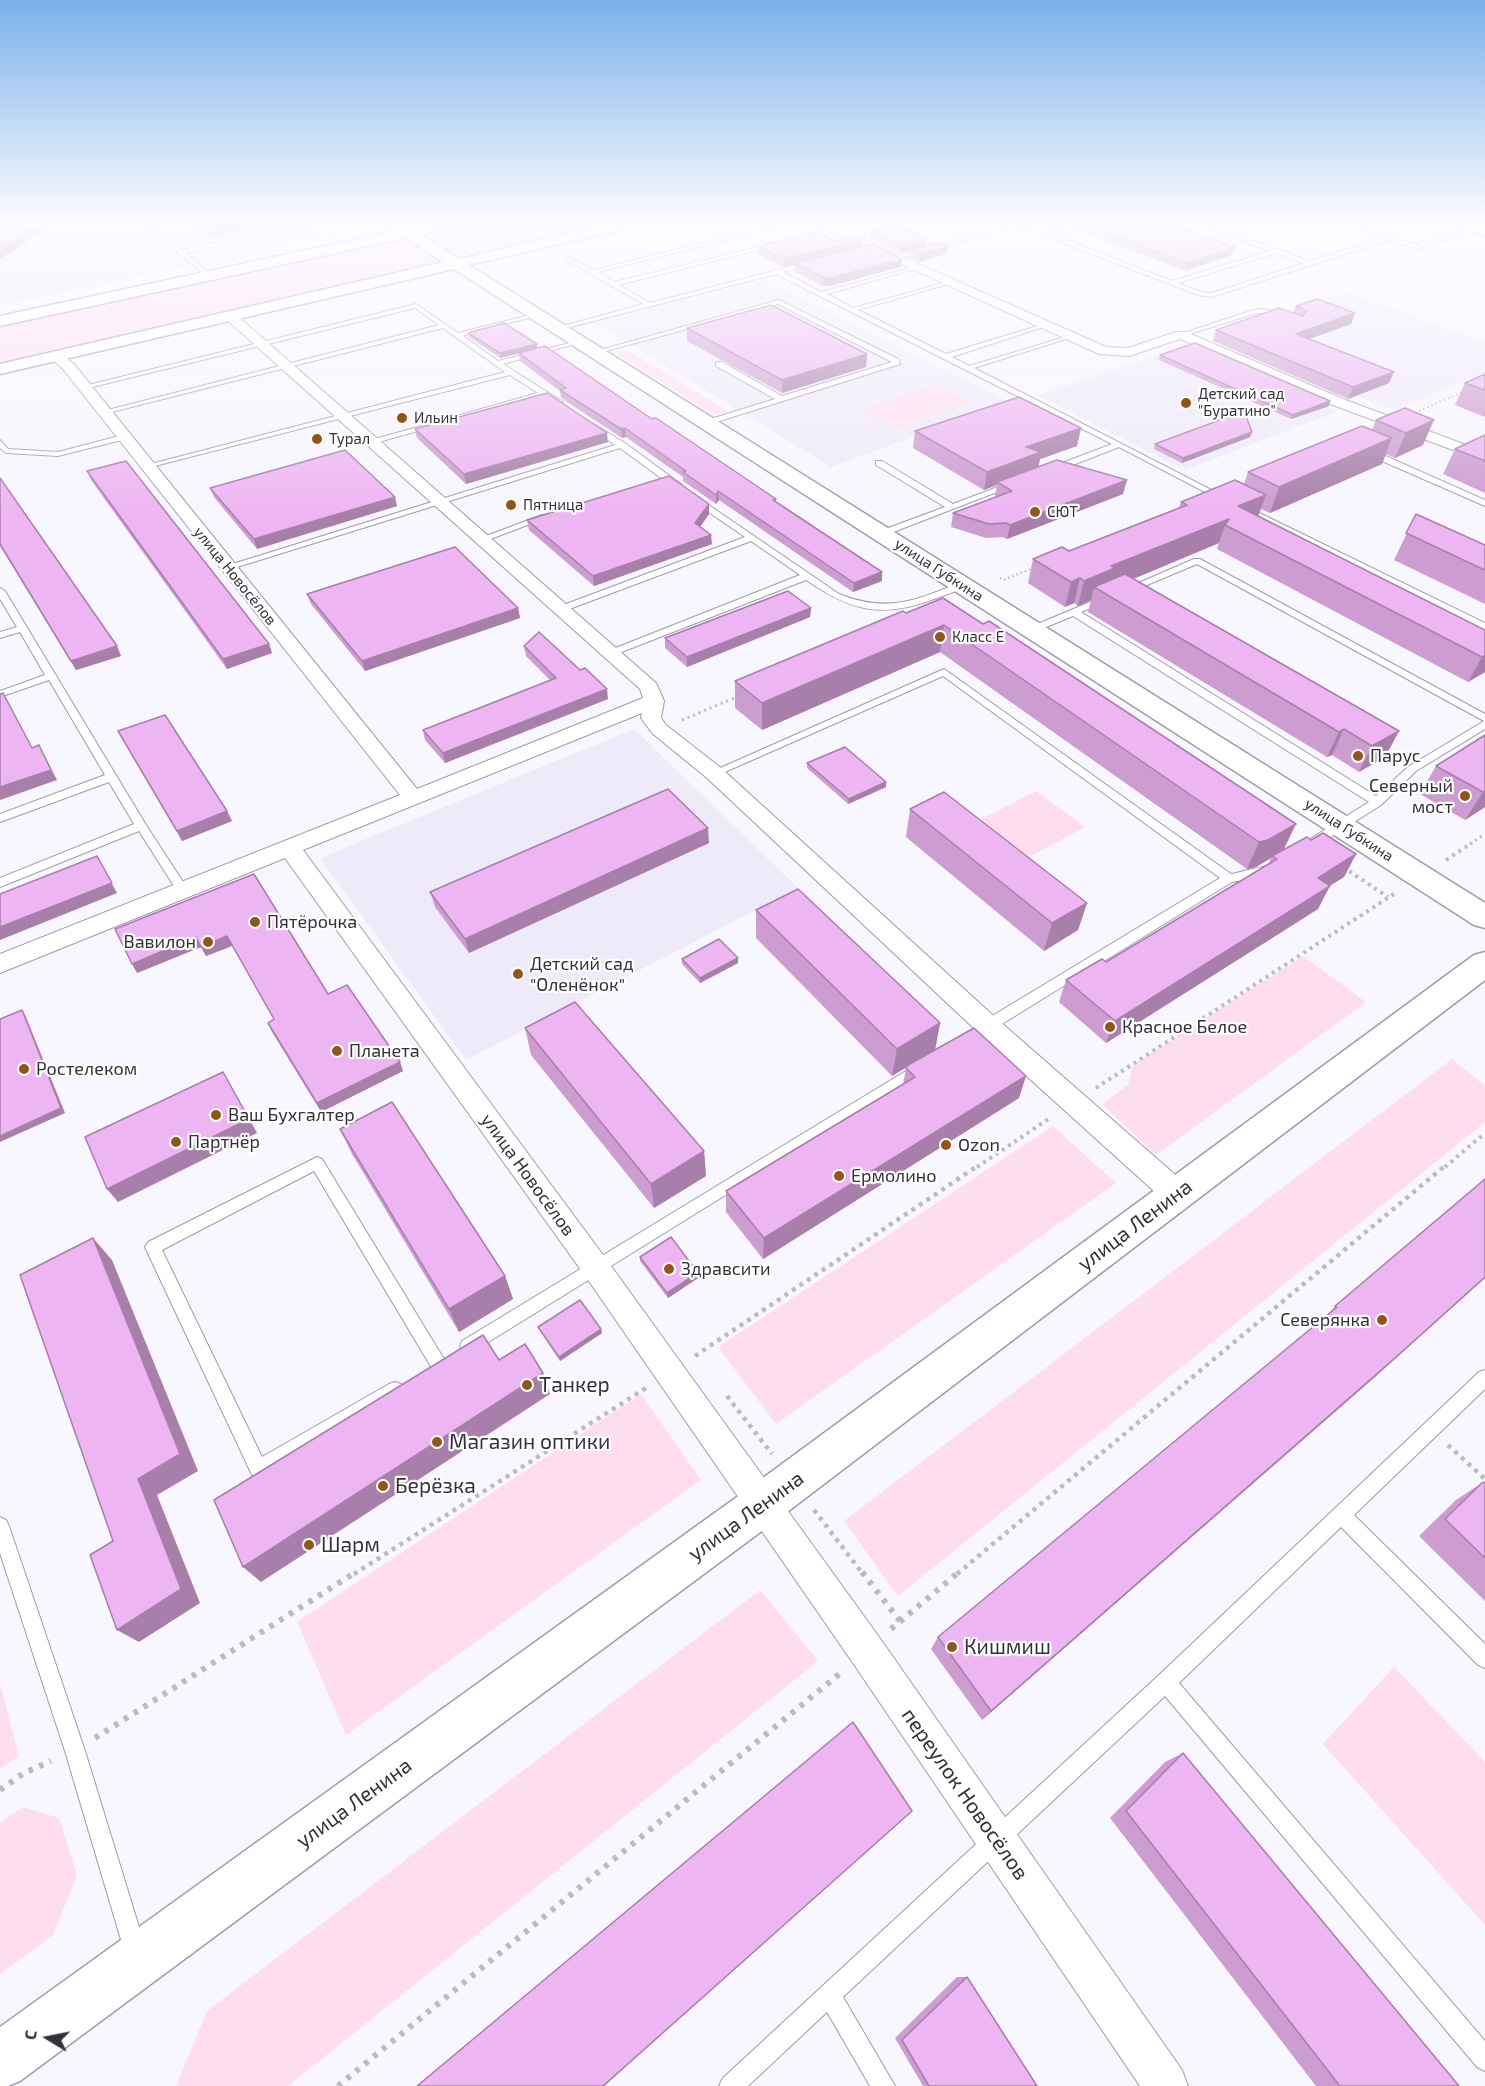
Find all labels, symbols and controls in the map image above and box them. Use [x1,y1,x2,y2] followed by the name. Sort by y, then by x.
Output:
[1198,385,1284,420] place label: Детский сад "Буратино"
[1179,396,1193,410] marker: Детский сад "Буратино"
[414,409,458,427] place label: Ильин
[395,411,409,425] marker: Ильин
[329,430,370,448] place label: Турал
[310,432,324,446] marker: Турал
[523,496,583,514] place label: Пятница
[504,498,518,512] marker: Пятница
[1047,503,1078,521] place label: СЮТ
[1028,505,1042,519] marker: СЮТ
[190,523,280,629] street label: улица Новосёлов
[891,535,987,605] street label: улица Губкина
[952,628,1004,646] place label: Класс Е
[933,630,947,644] marker: Класс Е
[1370,745,1421,767] place label: Парус
[1351,749,1365,763] marker: Парус
[1369,775,1453,818] place label: Северный мост
[1458,789,1472,803] marker: Северный мост
[1301,795,1397,865] street label: улица Губкина
[267,911,357,933] place label: Пятёрочка
[248,915,262,929] marker: Пятёрочка
[123,931,196,953] place label: Вавилон
[201,935,215,949] marker: Вавилон
[530,953,634,996] place label: Детский сад "Оленёнок"
[511,967,525,981] marker: Детский сад "Оленёнок"
[1122,1016,1247,1038] place label: Красное Белое
[1103,1020,1117,1034] marker: Красное Белое
[349,1040,420,1062] place label: Планета
[330,1044,344,1058] marker: Планета
[36,1058,137,1080] place label: Ростелеком
[17,1062,31,1076] marker: Ростелеком
[228,1104,355,1126] place label: Ваш Бухгалтер
[209,1108,223,1122] marker: Ваш Бухгалтер
[476,1110,580,1240] street label: улица Новосёлов
[188,1131,260,1153] place label: Партнёр
[958,1134,1000,1156] place label: Ozon
[169,1135,183,1149] marker: Партнёр
[939,1138,953,1152] marker: Ozon
[851,1165,937,1187] place label: Ермолино
[832,1169,846,1183] marker: Ермолино
[1073,1174,1197,1276] street label: улица Ленина
[681,1258,771,1280] place label: Здравсити
[662,1262,676,1276] marker: Здравсити
[1280,1309,1370,1331] place label: Северянка
[1375,1313,1389,1327] marker: Северянка
[539,1372,610,1398] place label: Танкер
[520,1378,534,1392] marker: Танкер
[449,1429,610,1455] place label: Магазин оптики
[430,1435,444,1449] marker: Магазин оптики
[683,1466,809,1566] street label: улица Ленина
[395,1473,476,1499] place label: Берёзка
[376,1479,390,1493] marker: Берёзка
[321,1532,380,1558] place label: Шарм
[302,1538,316,1552] marker: Шарм
[964,1634,1051,1660] place label: Кишмиш
[945,1640,959,1654] marker: Кишмиш
[896,1703,1034,1885] street label: переулок Новосёлов
[291,1753,417,1853] street label: улица Ленина
[18,2008,78,2068] north arrow
[20,2029,40,2041] text: С

